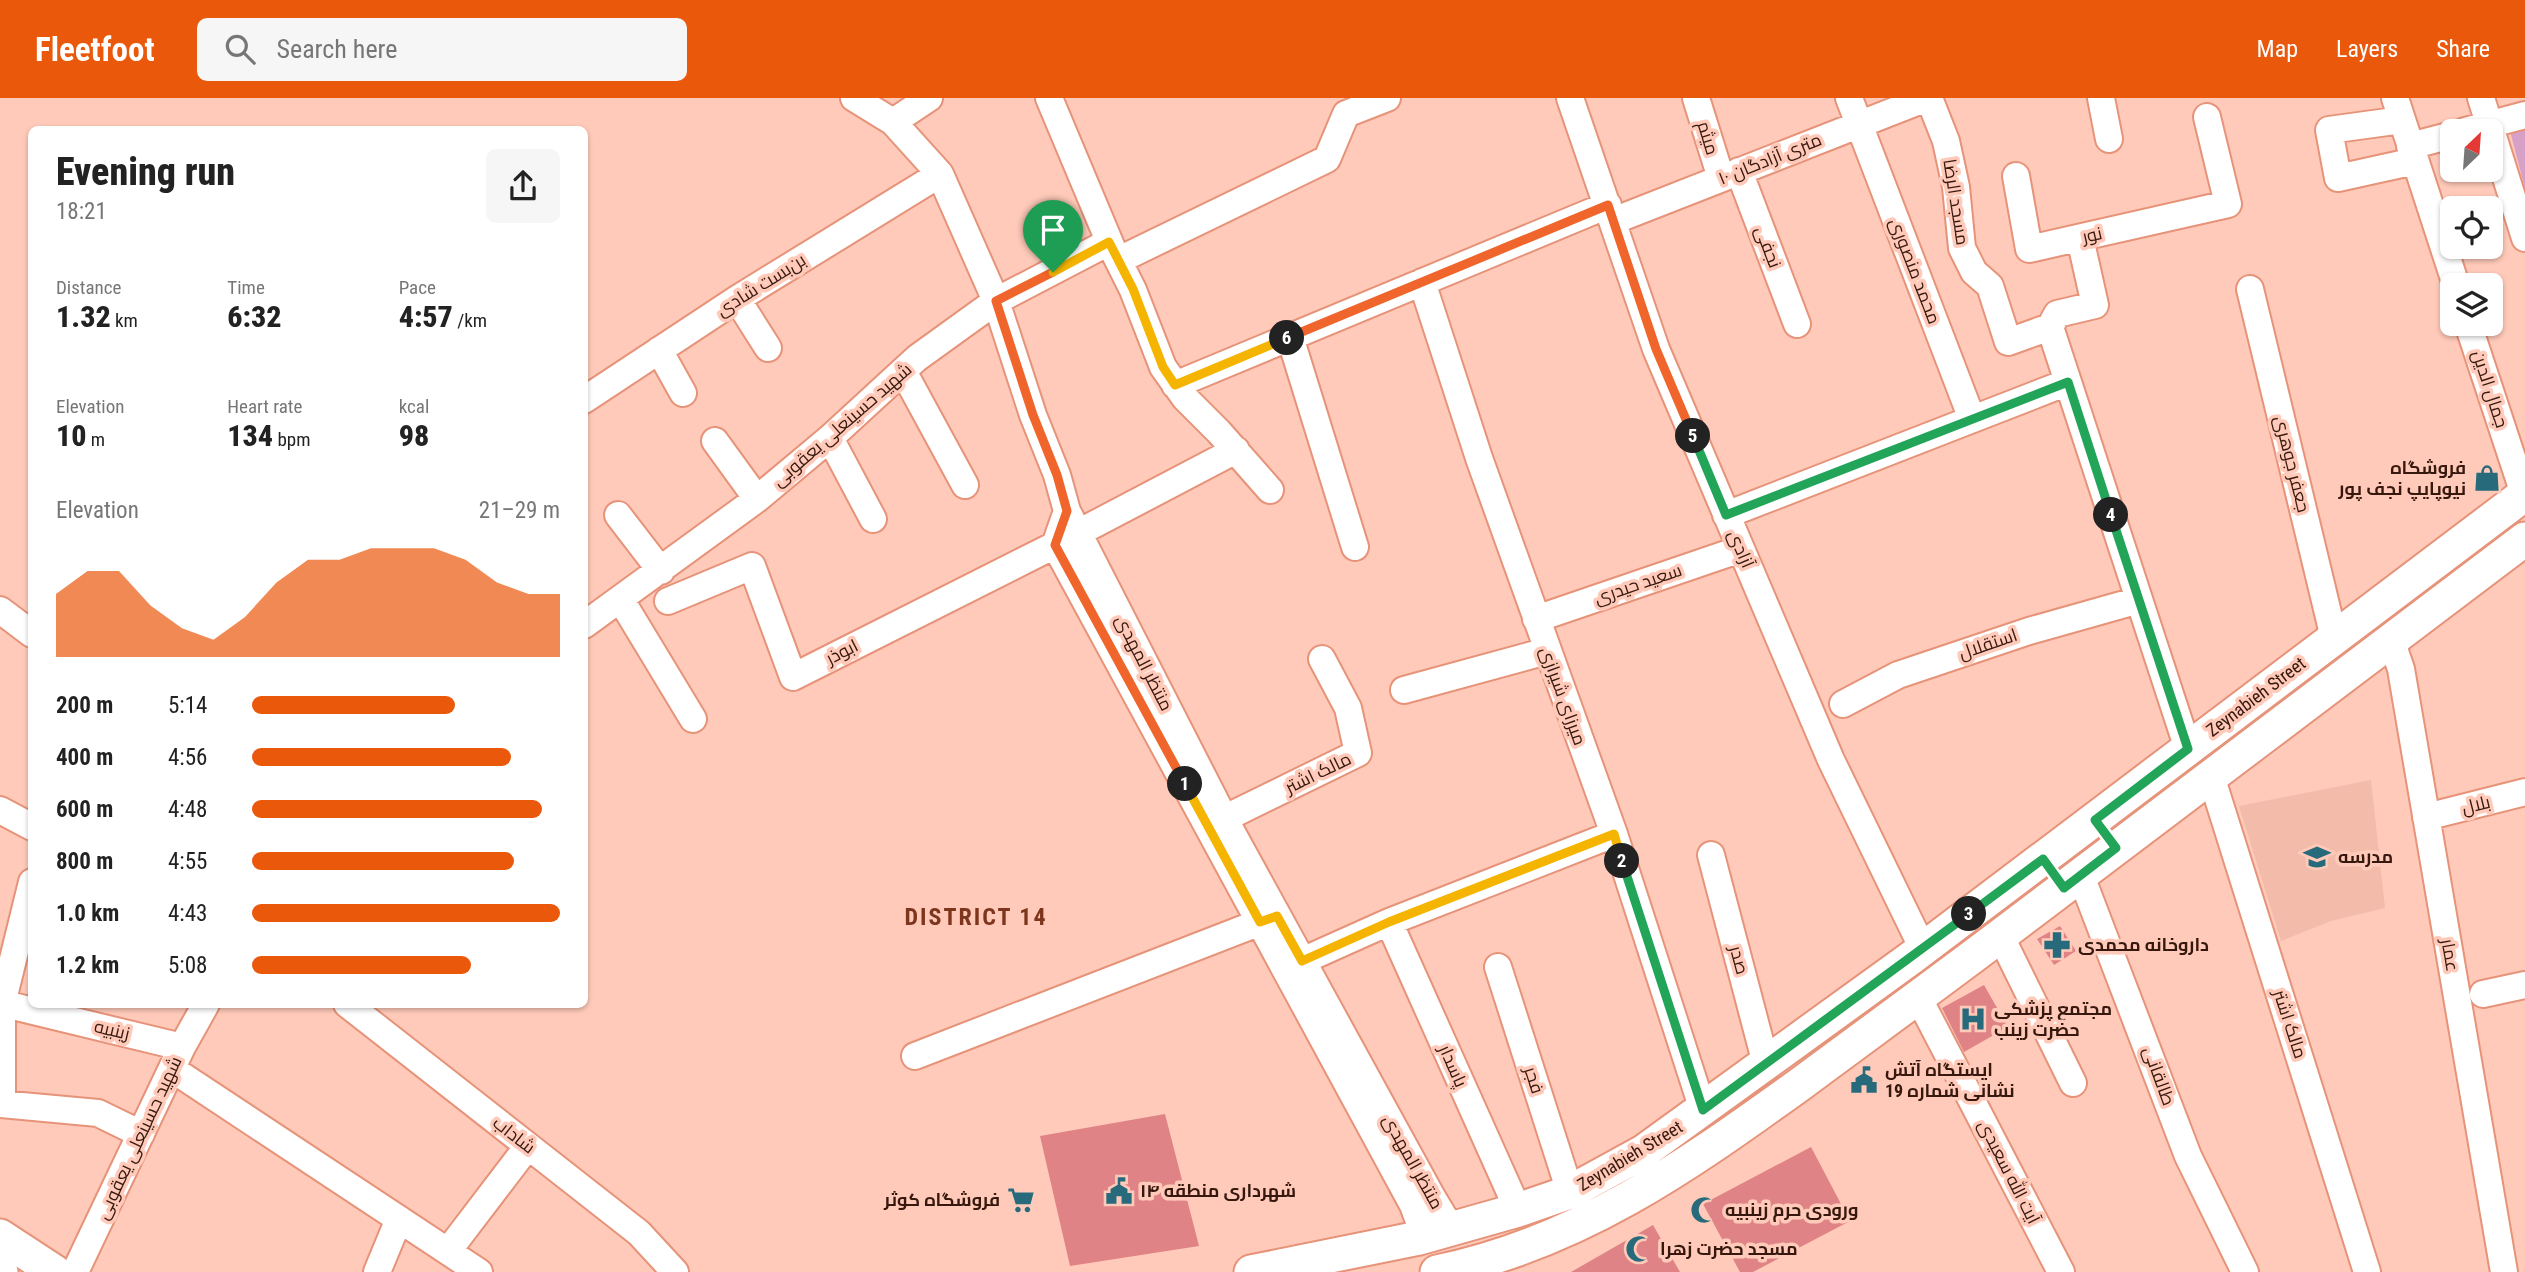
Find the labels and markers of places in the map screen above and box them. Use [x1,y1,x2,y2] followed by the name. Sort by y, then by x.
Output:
[1023,200,1083,272] pin
[1270,320,1304,356] pin: 6
[1676,418,1710,454] pin: 5
[2338,457,2466,501] place label: فروشگاه نیوپایپ نجف پور
[2472,463,2502,493] shop icon: فروشگاه نیوپایپ نجف پور
[2094,498,2128,532] pin: 4
[1168,766,1202,802] pin: 1
[2302,842,2332,872] school or university icon: مدرسه
[1604,844,1640,878] pin: 2
[2338,846,2393,867] place label: مدرسه
[1952,896,1986,932] pin: 3
[2042,930,2072,960] pharmacy icon: داروخانه محمدی
[2078,934,2209,956] place label: داروخانه محمدی
[1994,998,2112,1041] place label: مجتمع پزشکی حضرت زینب
[1958,1004,1988,1034] hospital icon: مجتمع پزشکی حضرت زینب
[1885,1059,2015,1102] place label: ایستگاه آتش نشانی شماره 19
[1849,1065,1879,1095] public building icon: ایستگاه آتش نشانی شماره 19
[1104,1176,1134,1206] public building icon: شهرداری منطقه ۱۴
[1140,1180,1296,1202] place label: شهرداری منطقه ۱۴
[1006,1185,1036,1215] supermarket icon: فروشگاه کوثر
[883,1189,1000,1211] place label: فروشگاه کوثر
[1689,1195,1719,1225] mosque icon: ورودی حرم زینبیه
[1725,1199,1858,1222] place label: ورودی حرم زینبیه
[1624,1234,1654,1264] mosque icon: مسجد حضرت زهرا
[1660,1238,1798,1260] place label: مسجد حضرت زهرا

